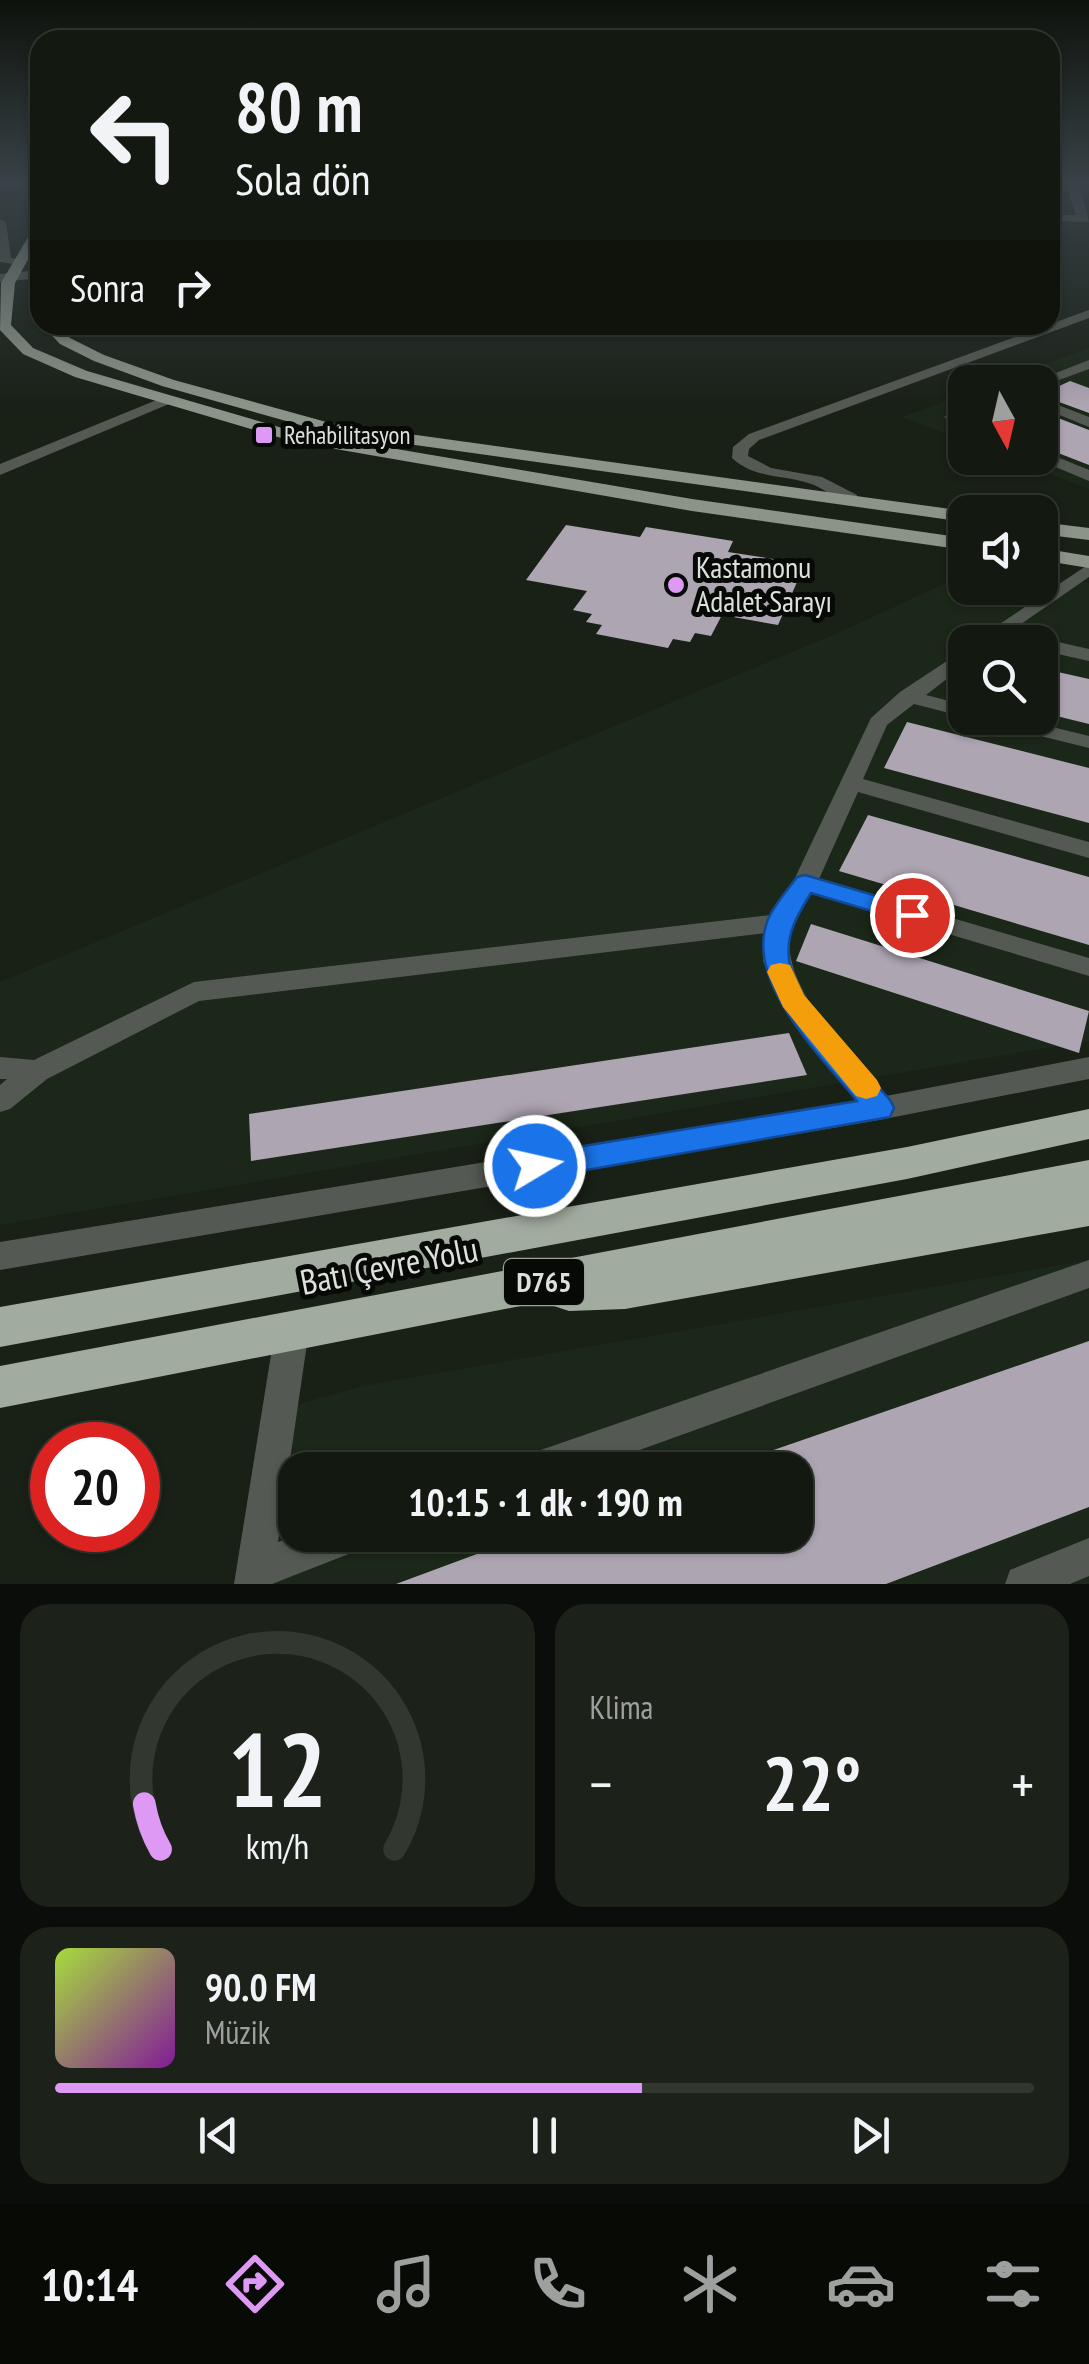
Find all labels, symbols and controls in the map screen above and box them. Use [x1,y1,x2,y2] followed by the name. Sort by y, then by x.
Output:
[235,61,363,151] text: 80 m
[70,70,200,200] icon: left
[235,149,370,207] text: Sola dön
[165,260,220,315] icon: right
[70,263,145,312] text: Sonra
[948,365,1058,475] north arrow
[948,365,1058,735] map controls
[284,419,410,451] place label: Rehabilitasyon
[253,424,275,446] marker: Rehabilitasyon
[948,495,1058,605] button: sound
[696,547,832,620] place label: Kastamonu Adalet Sarayı
[665,574,687,596] marker: Kastamonu Adalet Sarayı
[948,625,1058,735] button: search
[870,873,955,958] pin
[885,888,940,943] icon: arrive
[483,1114,587,1218] position arrow
[296,1225,482,1305] street label: Batı Çevre Yolu
[504,1259,584,1305] road number: D765
[30,1422,160,1552] speed limit sign: 20
[408,1477,683,1526] text: 10:15 · 1 dk · 190 m
[590,1686,653,1728] text: Klima
[228,1701,327,1836] text: 12
[762,1735,861,1832] text: 22°
[590,1748,612,1819] text: −
[1011,1748,1034,1819] text: +
[246,1823,309,1869] text: km/h
[205,1962,317,2011] text: 90.0 FM
[205,2011,270,2053] text: Müzik
[191,2108,246,2163] icon: previous
[517,2108,572,2163] icon: pause
[843,2108,898,2163] icon: next
[220,2249,290,2319] icon: directions
[371,2249,441,2319] icon: music
[523,2249,593,2319] icon: phone
[675,2249,745,2319] icon: climate
[826,2249,896,2319] icon: car
[978,2249,1048,2319] icon: filters
[41,2255,138,2313] text: 10:14

